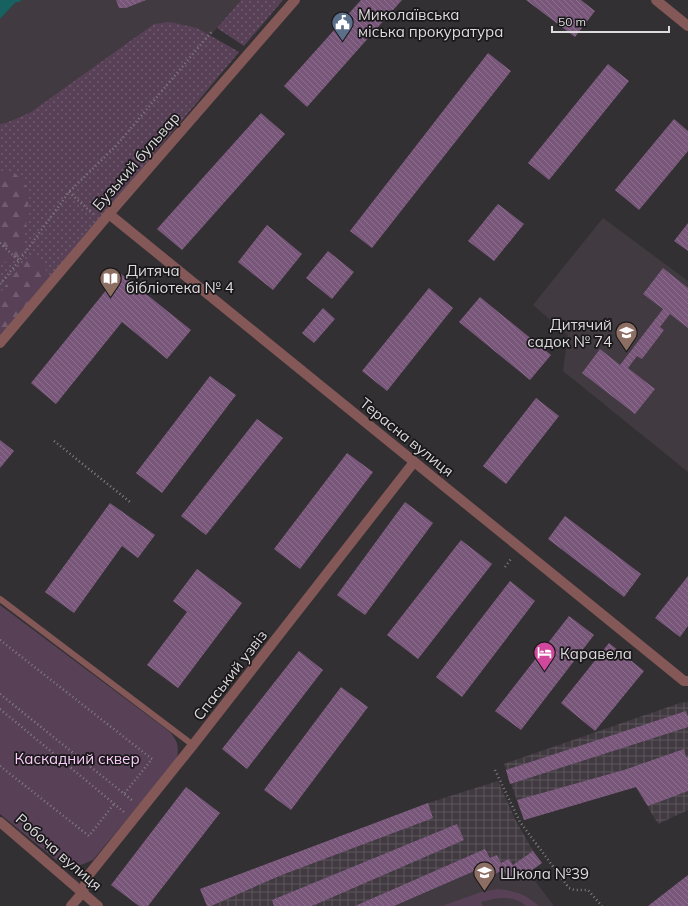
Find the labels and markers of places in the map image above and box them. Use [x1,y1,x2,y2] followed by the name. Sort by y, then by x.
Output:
[358,5,503,41] place label: Миколаївська міська прокуратура
[330,10,356,43] public building icon: Миколаївська міська прокуратура
[126,261,234,297] place label: Дитяча бібліотека № 4
[97,266,123,299] library icon: Дитяча бібліотека № 4
[527,315,612,351] place label: Дитячий садок № 74
[614,320,640,353] school or university icon: Дитячий садок № 74
[532,640,558,673] hotel icon: Каравела
[560,644,632,663] place label: Каравела
[471,860,497,893] school or university icon: Школа №39
[500,864,589,883] place label: Школа №39

